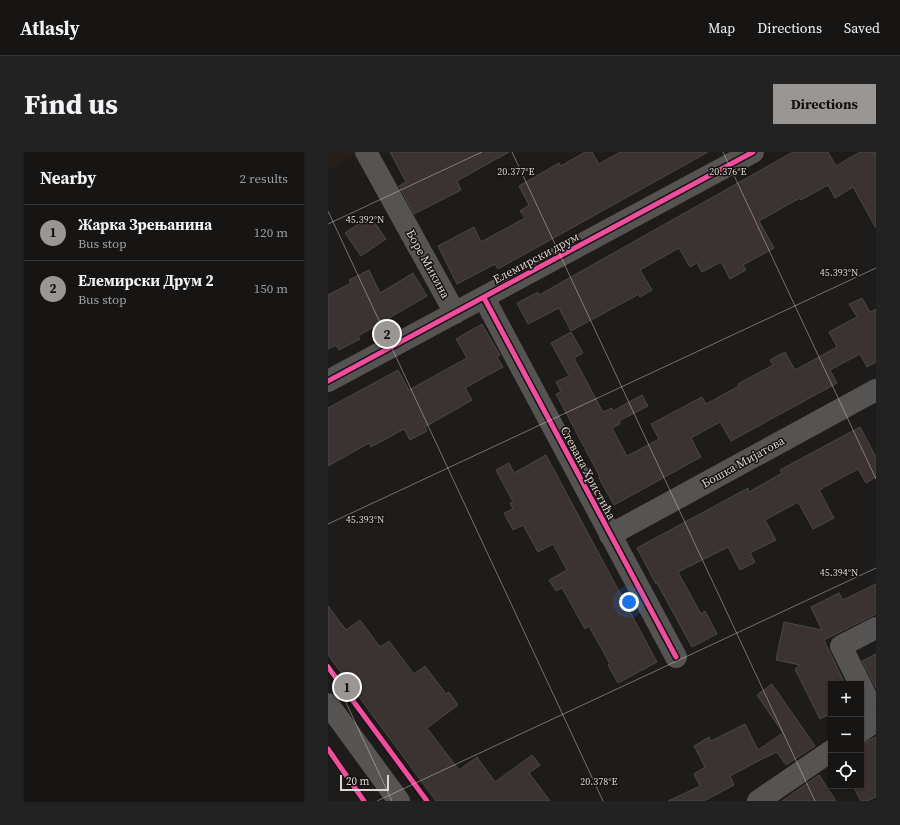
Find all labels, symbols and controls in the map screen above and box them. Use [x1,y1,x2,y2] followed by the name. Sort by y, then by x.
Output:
[20,15,80,41] text: Atlasly
[708,18,735,38] text: Map
[757,18,822,38] text: Directions
[844,18,880,38] text: Saved
[773,84,876,124] button: Directions
[24,85,118,123] text: Find us
[497,165,535,178] text: 20.377°E
[709,165,747,178] text: 20.376°E
[40,166,96,190] text: Nearby
[240,170,288,187] text: 2 results
[346,213,384,226] text: 45.392°N
[78,214,212,235] text: Жарка Зрењанина
[49,224,57,241] text: 1
[254,224,288,241] text: 120 m
[402,227,454,302] street label: Боре Микина
[490,229,582,287] street label: Елемирски друм
[78,235,127,252] text: Bus stop
[820,266,858,279] text: 45.393°N
[78,270,214,291] text: Елемирски Друм 2
[49,280,57,297] text: 2
[254,280,288,297] text: 150 m
[78,291,127,308] text: Bus stop
[374,319,400,349] pin: 2
[557,424,620,523] street label: Стевана Христића
[699,432,788,491] street label: Бошка Мијатова
[346,513,384,526] text: 45.393°N
[820,566,858,579] text: 45.394°N
[619,592,639,612] your location
[334,672,360,702] pin: 1
[828,681,864,789] map controls
[828,681,864,717] button: +
[828,717,864,753] button: −
[828,753,864,789] button: locate
[340,773,389,792] scale bar
[346,774,369,789] text: 20 m
[580,775,618,788] text: 20.378°E

